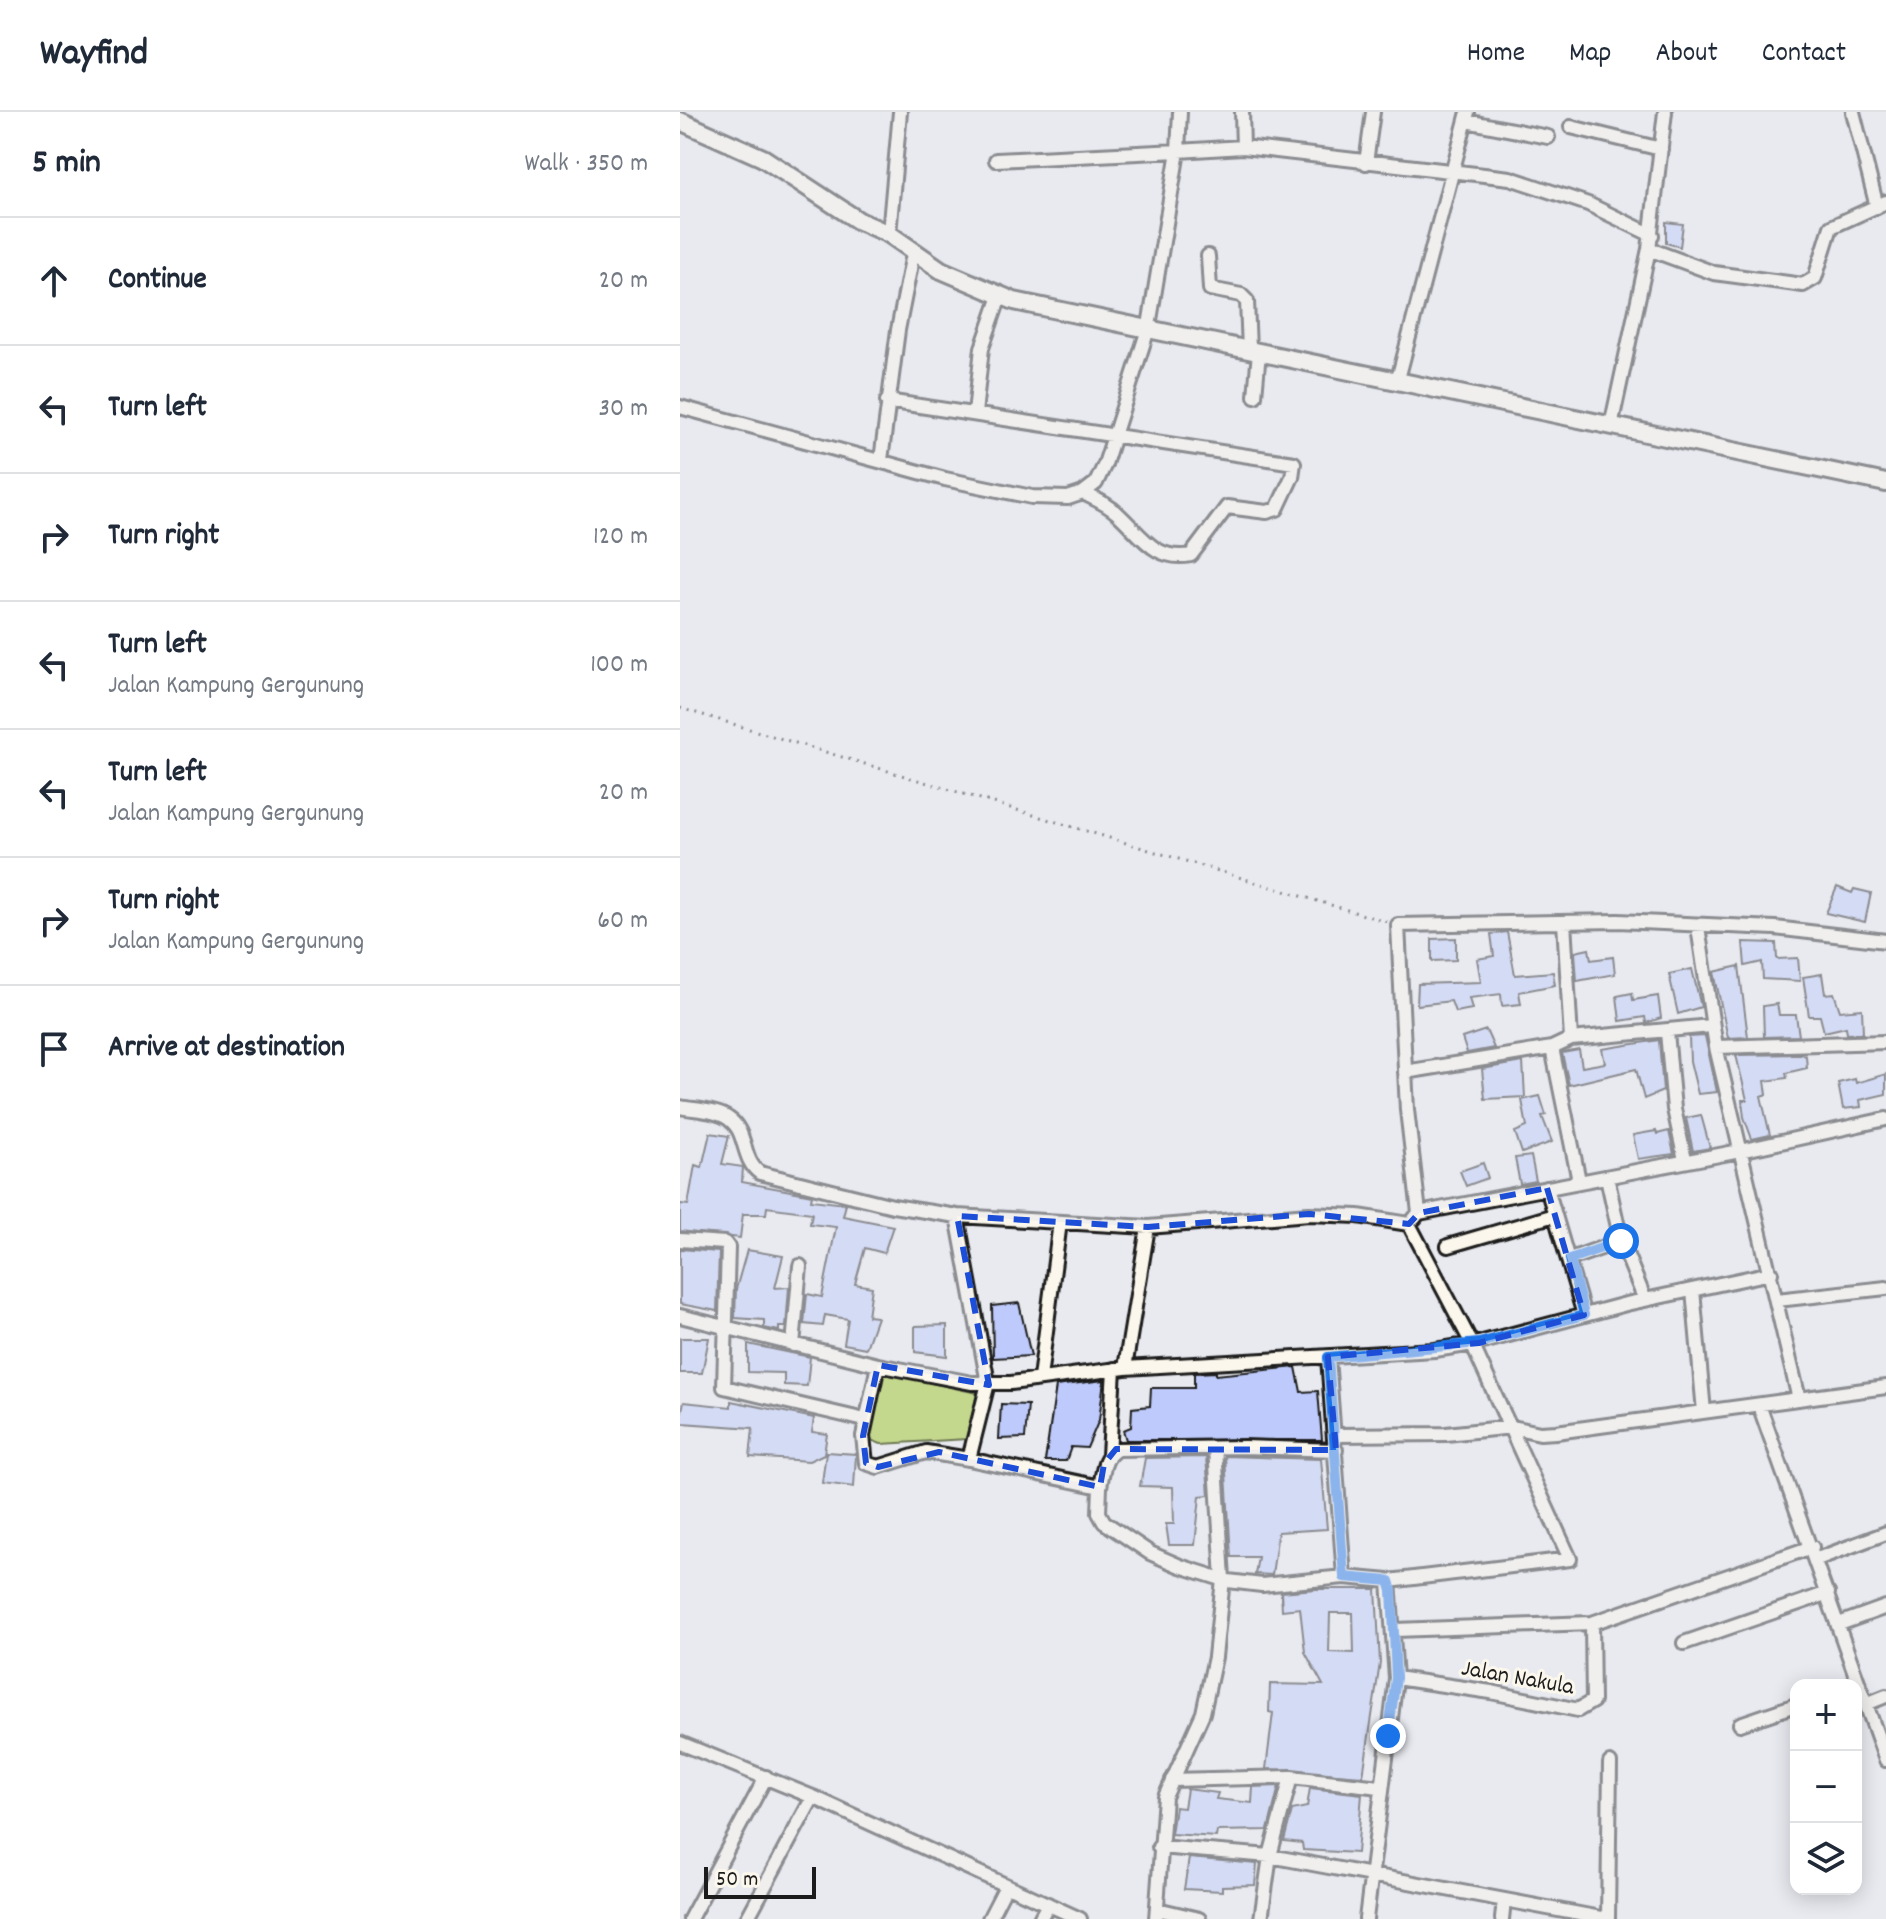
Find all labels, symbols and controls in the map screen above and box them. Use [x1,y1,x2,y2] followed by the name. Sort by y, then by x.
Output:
[40,28,148,83] text: Wayfind
[1467,35,1525,75] text: Home
[1569,35,1611,75] text: Map
[1655,35,1718,75] text: About
[1762,35,1846,75] text: Contact
[32,140,101,189] text: 5 min
[525,146,648,183] text: Walk · 350 m
[32,259,76,303] icon: ahead
[108,260,207,303] text: Continue
[599,263,648,300] text: 20 m
[32,387,76,431] icon: left
[108,388,207,431] text: Turn left
[598,391,648,428] text: 30 m
[32,515,76,559] icon: right
[108,516,219,559] text: Turn right
[593,519,648,556] text: 120 m
[108,625,207,668] text: Turn left
[32,643,76,687] icon: left
[590,647,648,684] text: 100 m
[108,668,364,705] text: Jalan Kampung Gergunung
[108,753,207,796] text: Turn left
[32,771,76,815] icon: left
[599,775,648,812] text: 20 m
[108,796,364,833] text: Jalan Kampung Gergunung
[108,881,219,924] text: Turn right
[32,899,76,943] icon: right
[597,903,648,940] text: 60 m
[108,924,364,961] text: Jalan Kampung Gergunung
[32,1027,76,1071] icon: arrive
[108,1028,345,1071] text: Arrive at destination
[1603,1223,1639,1259] route start
[1458,1652,1577,1706] street label: Jalan Nakula
[1790,1679,1862,1895] map controls
[1790,1679,1862,1751] button: +
[1370,1718,1406,1754] route end
[1790,1751,1862,1823] button: −
[1790,1823,1862,1895] button: layers
[704,1863,816,1899] scale bar
[716,1865,758,1896] text: 50 m

